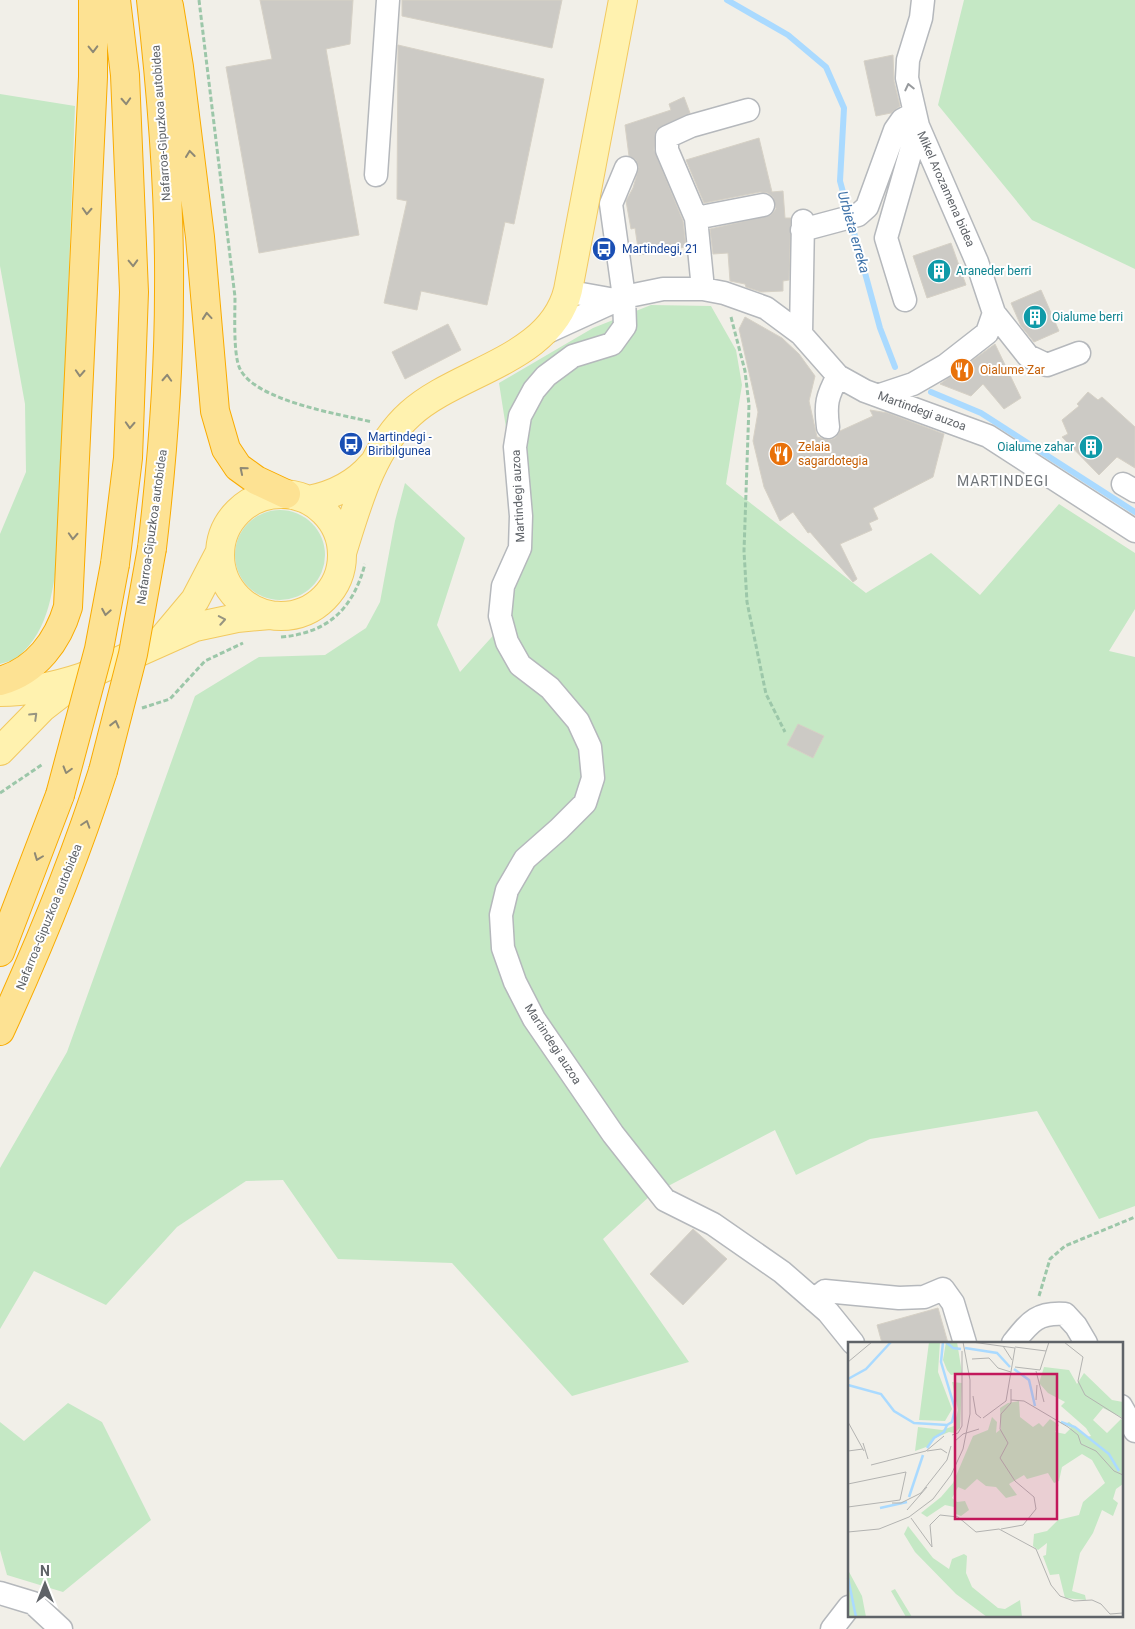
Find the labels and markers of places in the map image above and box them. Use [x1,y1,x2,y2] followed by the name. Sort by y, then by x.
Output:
[591,236,617,262] bus stop icon: Martindegi, 21
[622,242,698,256] place label: Martindegi, 21
[926,258,952,284] building icon: Araneder berri
[956,264,1032,278] place label: Araneder berri
[1022,304,1048,330] building icon: Oialume berri
[1052,310,1123,324] place label: Oialume berri
[949,357,975,383] restaurant icon: Oialume Zar
[980,363,1045,377] place label: Oialume Zar
[368,430,433,458] place label: Martindegi - Biribilgunea
[338,431,364,457] bus stop icon: Martindegi - Biribilgunea
[1078,434,1104,460] building icon: Oialume zahar
[798,440,868,468] place label: Zelaia sagardotegia
[997,440,1074,454] place label: Oialume zahar
[768,441,794,467] restaurant icon: Zelaia sagardotegia

